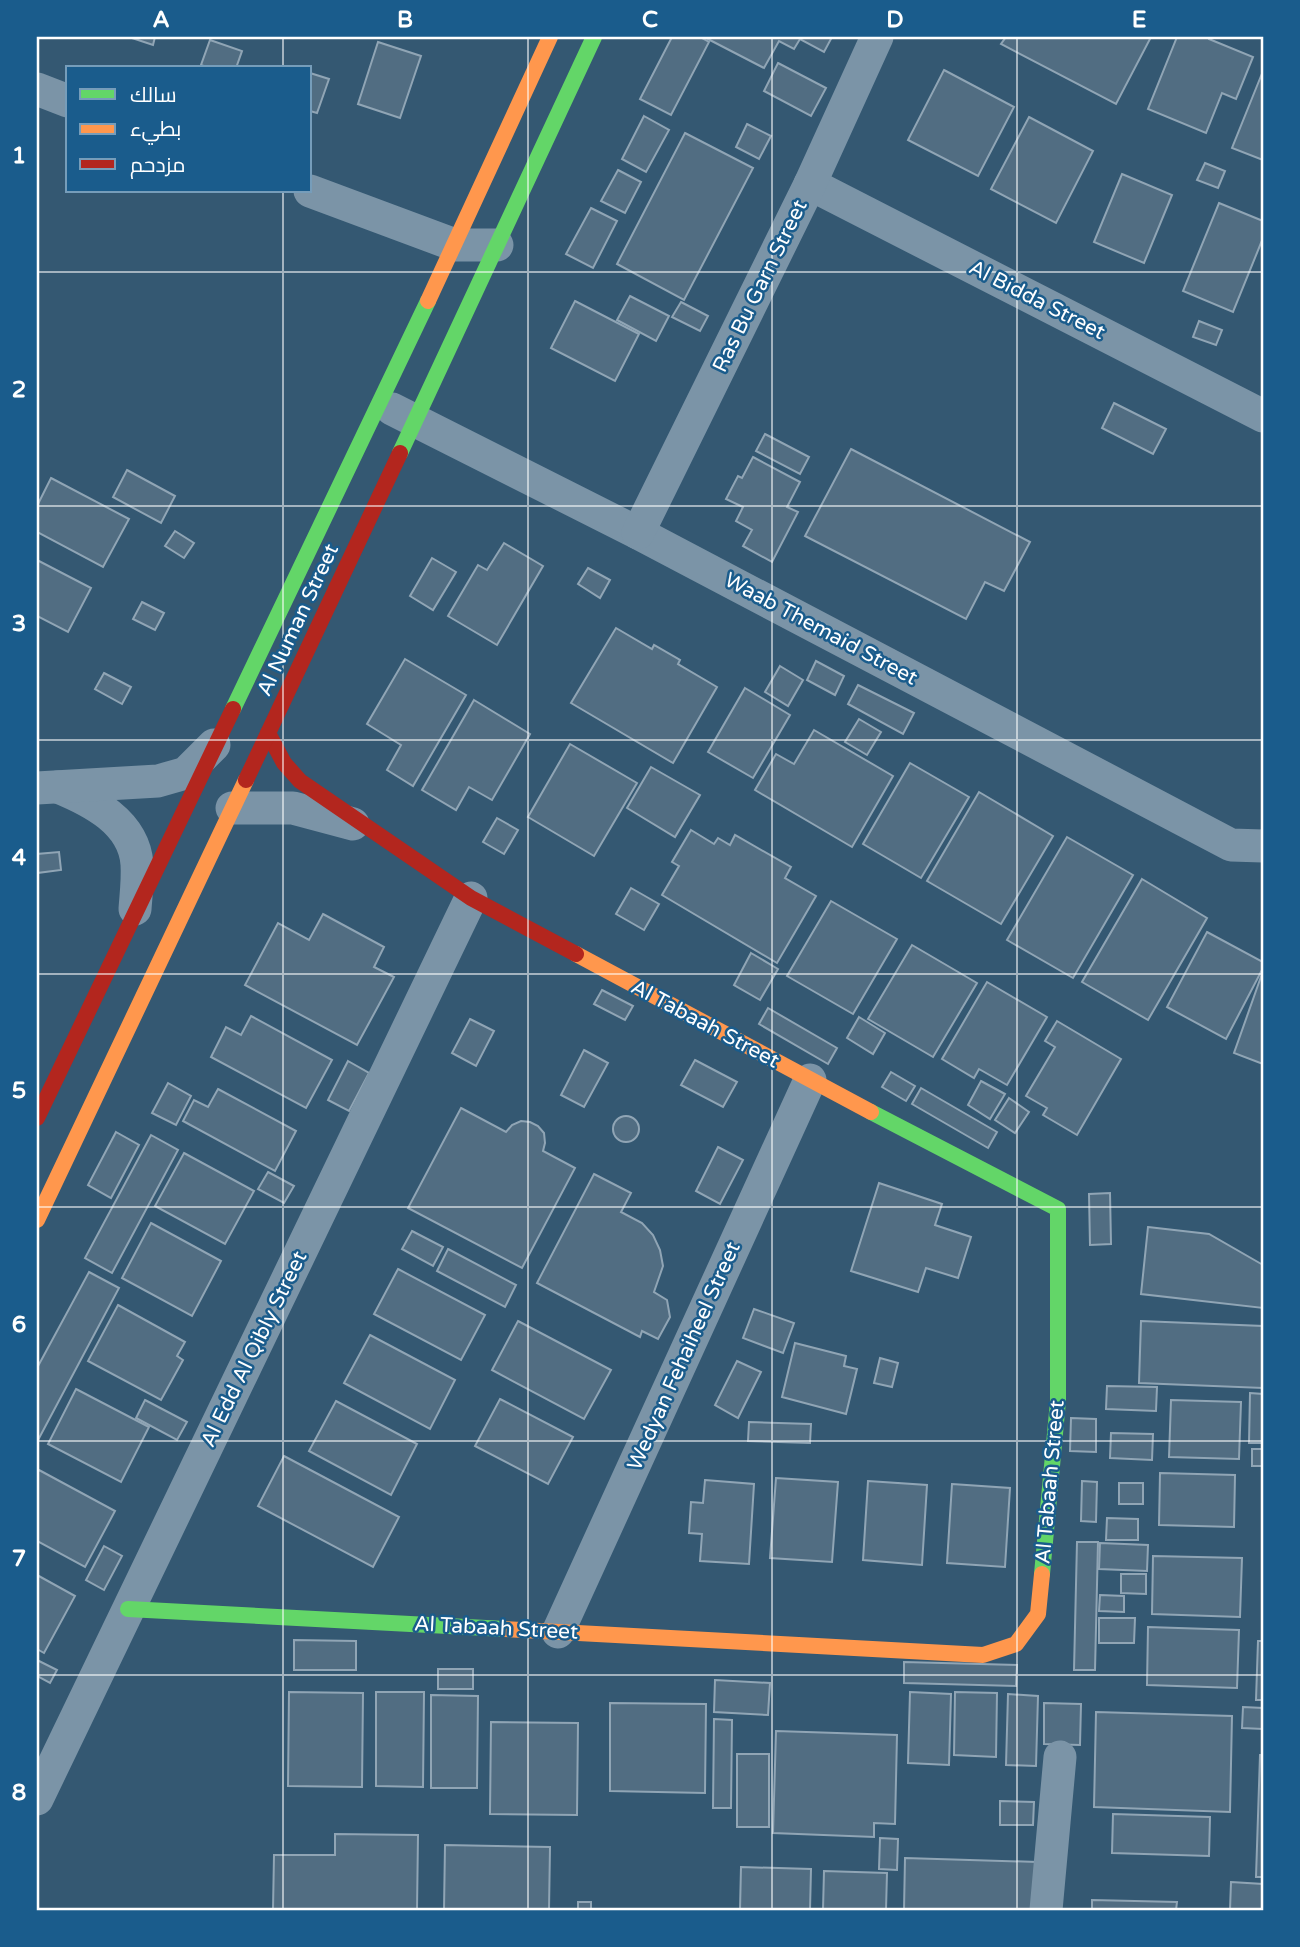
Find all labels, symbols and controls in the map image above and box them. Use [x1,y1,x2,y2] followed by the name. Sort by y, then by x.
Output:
[152,6,170,34] text: A
[397,6,413,34] text: B
[642,6,658,34] text: C
[886,6,904,34] text: D
[1132,6,1146,34] text: E
[66,66,312,192] legend
[130,83,177,108] text: سالك
[130,117,181,145] text: بطيء
[12,142,26,170] text: 1
[130,153,185,179] text: مزدحم
[707,196,813,376] street label: Ras Bu Garn Street
[965,255,1109,345] street label: Al Bidda Street
[12,376,26,404] text: 2
[252,540,344,700] street label: Al Numan Street
[720,567,922,691] street label: Waab Themaid Street
[12,610,26,638] text: 3
[12,844,27,872] text: 4
[627,974,783,1074] street label: Al Tabaah Street
[12,1077,26,1105] text: 5
[622,1238,746,1474] street label: Wedyan Fehaiheel Street
[196,1247,312,1451] street label: Al Edd Al Qibly Street
[12,1311,26,1339] text: 6
[1030,1399,1070,1565] street label: Al Tabaah Street
[12,1545,26,1573] text: 7
[413,1611,579,1645] street label: Al Tabaah Street
[12,1779,26,1807] text: 8

